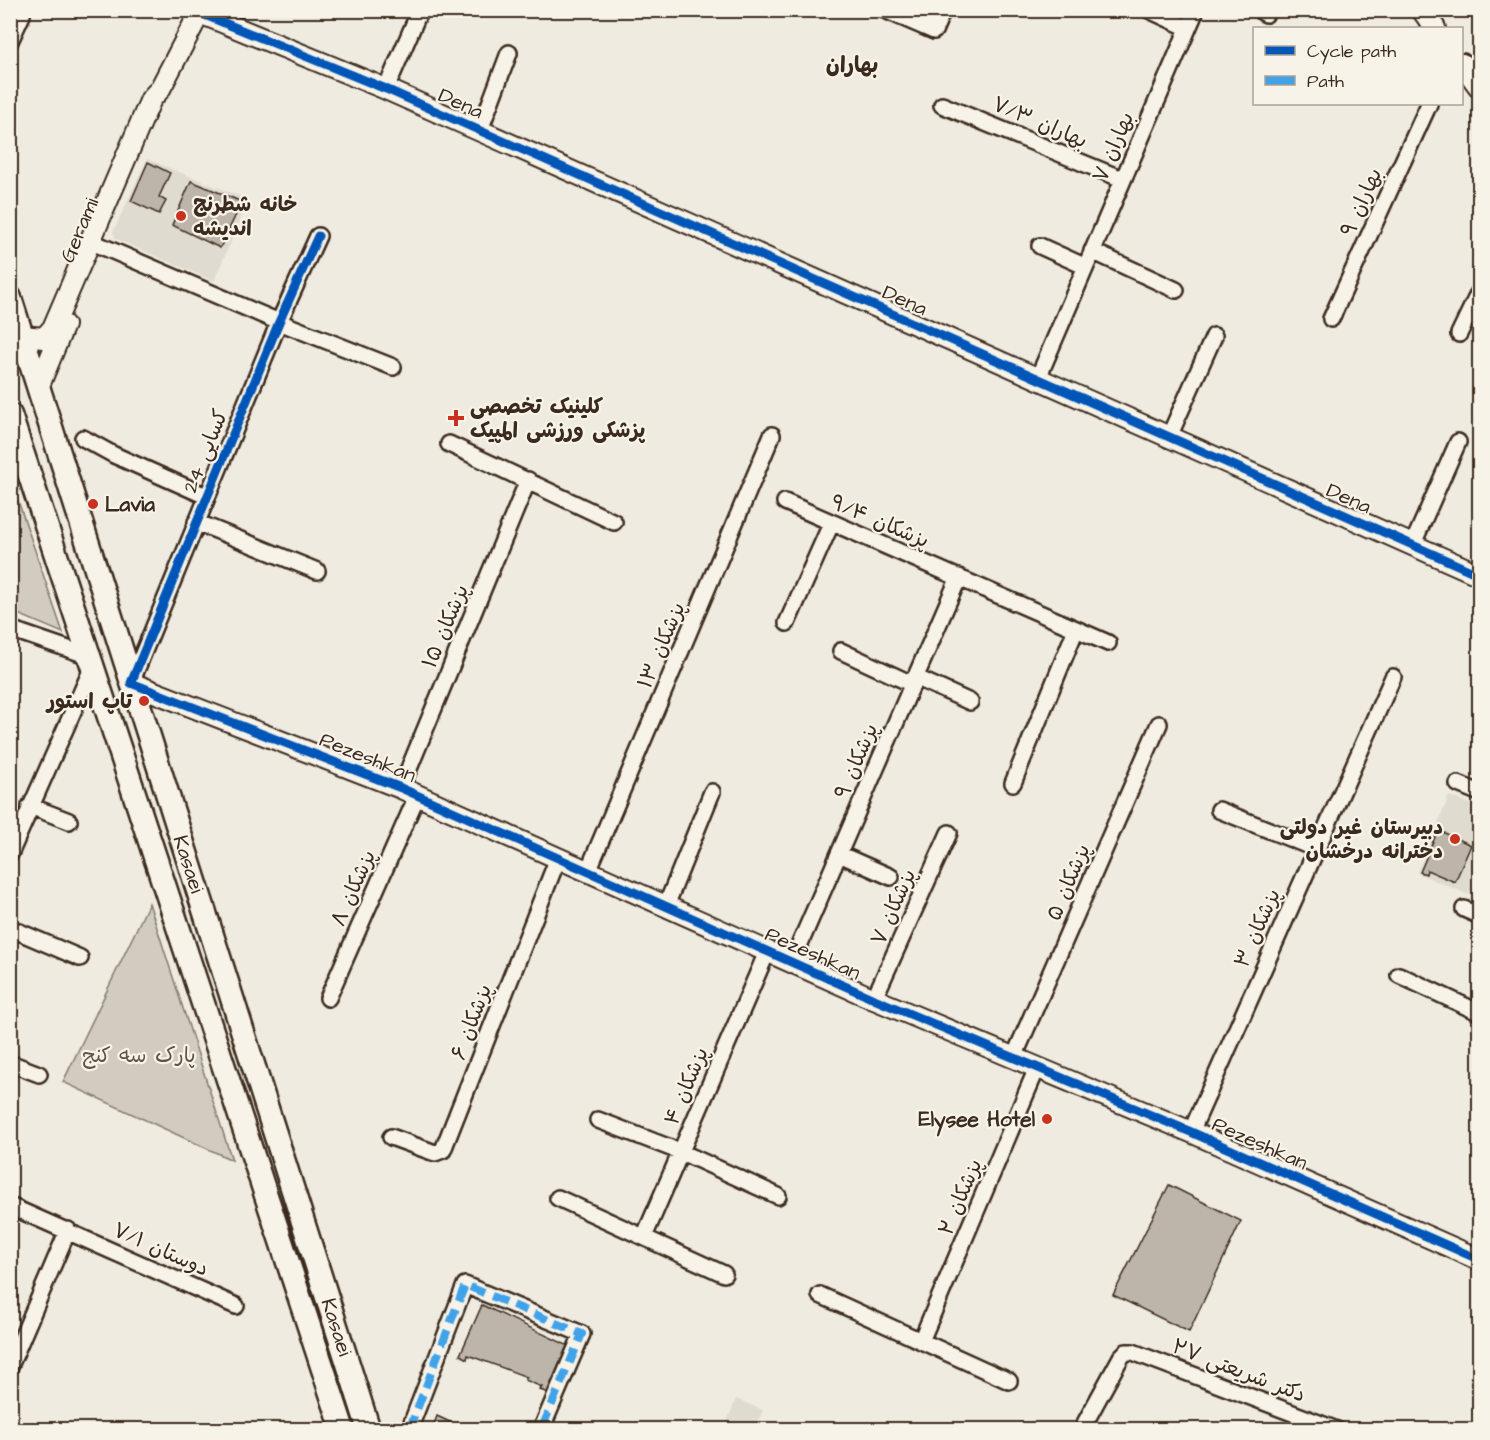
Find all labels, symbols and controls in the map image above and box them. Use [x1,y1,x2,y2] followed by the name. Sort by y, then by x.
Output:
[1253,27,1463,105] legend
[1307,39,1396,65] text: Cycle path
[826,50,878,81] district label: بهاران
[1307,69,1344,94] text: Path
[434,81,488,126] street label: Dena
[988,89,1092,155] street label: ۷/۳ بهاران
[1086,108,1141,187] street label: ۷ بهاران
[1334,163,1389,241] street label: ۹ بهاران
[193,190,297,243] place label: خانه شطرنج اندیشه
[53,193,106,267] street label: Gerami
[174,209,188,223] marker: خانه شطرنج اندیشه
[878,278,932,323] street label: Dena
[470,392,645,445] place label: کلینیک تخصصی پزشکی ورزشی المپیک
[176,405,235,497] street label: کسایی 24
[447,409,465,427] marker: کلینیک تخصصی پزشکی ورزشی المپیک
[1322,476,1376,521] street label: Dena
[826,488,934,555] street label: ۹/۴ پزشکان
[105,490,155,519] place label: Lavia
[86,497,100,511] marker: Lavia
[415,580,476,673] street label: ۱۵ پزشکان
[630,598,693,693] street label: ۱۳ پزشکان
[45,687,133,716] place label: تاپ استور
[137,694,151,708] marker: تاپ استور
[828,719,885,803] street label: ۹ پزشکان
[315,725,420,790] street label: Pezeshkan
[1280,813,1443,866] place label: دبیرستان غیر دولتی دخترانه درخشان
[166,832,211,897] street label: Kasaei
[1448,832,1462,846] marker: دبیرستان غیر دولتی دخترانه درخشان
[1039,839,1098,925] street label: ۵ پزشکان
[324,845,383,931] street label: ۸ پزشکان
[864,864,923,950] street label: ۷ پزشکان
[1227,884,1288,972] street label: ۳ پزشکان
[761,920,865,987] street label: Pezeshkan
[444,980,499,1064] street label: ۶ پزشکان
[82,1041,196,1070] park label: پارک سه کنج
[657,1043,716,1130] street label: ۴ پزشکان
[918,1105,1036,1137] place label: Elysee Hotel
[1208,1110,1312,1177] street label: Pezeshkan
[1040,1112,1054,1126] marker: Elysee Hotel
[931,1155,990,1240] street label: ۲ پزشکان
[108,1215,213,1284] street label: ۷/۱ دوستان
[314,1295,359,1360] street label: Kasaei
[1168,1332,1310,1409] street label: ۲۷ دکتر شریعتی

